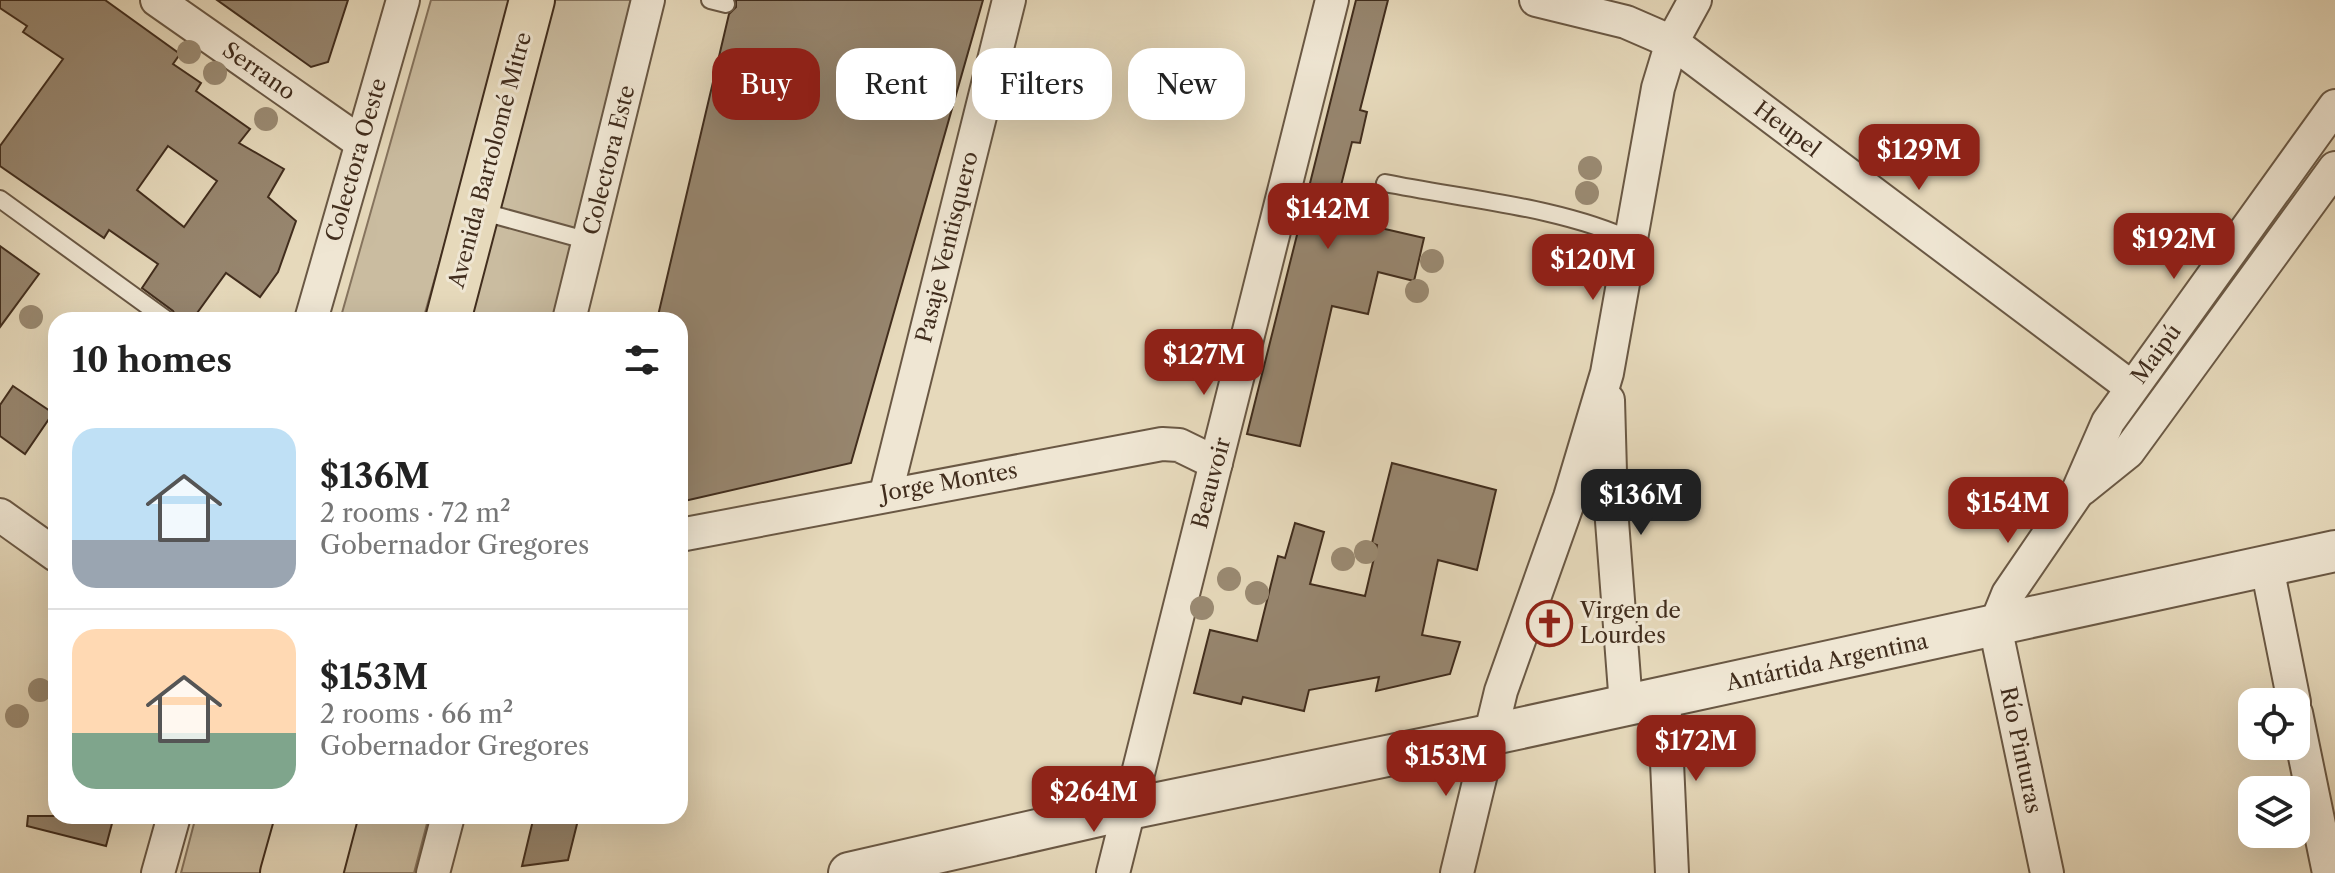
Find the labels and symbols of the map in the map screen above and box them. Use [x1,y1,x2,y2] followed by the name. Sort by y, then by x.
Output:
[443,29,537,292] street label: Avenida Bartolomé Mitre
[217,36,301,106] street label: Serrano
[320,75,392,245] street label: Colectora Oeste
[577,82,641,238] street label: Colectora Este
[1748,95,1826,163] street label: Heupel
[1863,124,1975,192] pin: $129M
[910,148,984,346] street label: Pasaje Ventisquero
[1272,183,1384,251] pin: $142M
[2118,213,2230,281] pin: $192M
[1537,234,1649,302] pin: $120M
[2125,319,2187,389] street label: Maipú
[1148,329,1260,397] pin: $127M
[1186,434,1236,532] street label: Beauvoir
[876,457,1020,508] street label: Jorge Montes
[1585,469,1697,537] pin: $136M
[1952,477,2064,545] pin: $154M
[1579,597,1681,649] place label: Virgen de Lourdes
[1525,599,1573,647] church icon: Virgen de Lourdes
[1723,627,1931,697] street label: Antártida Argentina
[1994,684,2048,816] street label: Río Pinturas
[1640,715,1752,783] pin: $172M
[1390,730,1502,798] pin: $153M
[1038,766,1150,834] pin: $264M

